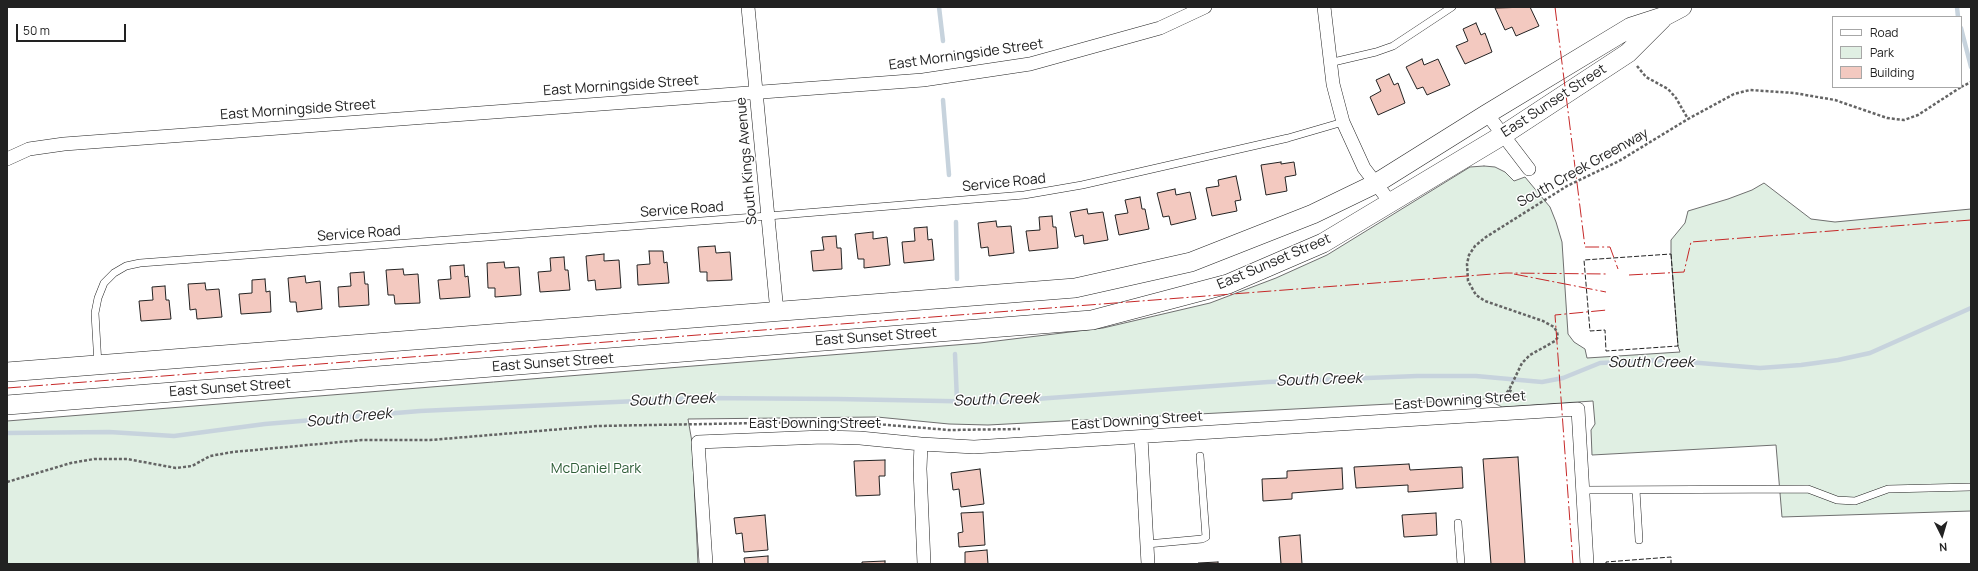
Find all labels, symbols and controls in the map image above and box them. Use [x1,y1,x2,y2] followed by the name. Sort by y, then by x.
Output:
[18,16,128,42] scale bar
[1832,16,1962,88] legend
[23,22,50,39] text: 50 m
[1870,24,1898,41] text: Road
[888,36,1044,74] street label: East Morningside Street
[1870,44,1894,61] text: Park
[1498,61,1610,141] street label: East Sunset Street
[1870,64,1914,81] text: Building
[543,72,699,100] street label: East Morningside Street
[220,96,376,124] street label: East Morningside Street
[733,96,761,226] street label: South Kings Avenue
[1515,125,1651,211] street label: South Creek Greenway
[961,170,1047,196] street label: Service Road
[640,199,724,221] street label: Service Road
[317,223,401,245] street label: Service Road
[1215,230,1333,294] street label: East Sunset Street
[815,324,937,350] street label: East Sunset Street
[492,350,614,376] street label: East Sunset Street
[1608,354,1694,372] water label: South Creek
[1276,370,1362,390] water label: South Creek
[169,375,291,401] street label: East Sunset Street
[1394,388,1526,414] street label: East Downing Street
[629,390,715,410] water label: South Creek
[953,390,1039,410] water label: South Creek
[305,405,393,431] water label: South Creek
[1071,408,1203,434] street label: East Downing Street
[749,416,881,432] street label: East Downing Street
[551,461,641,477] park label: McDaniel Park
[1922,515,1962,555] north arrow
[1938,540,1948,555] text: N

